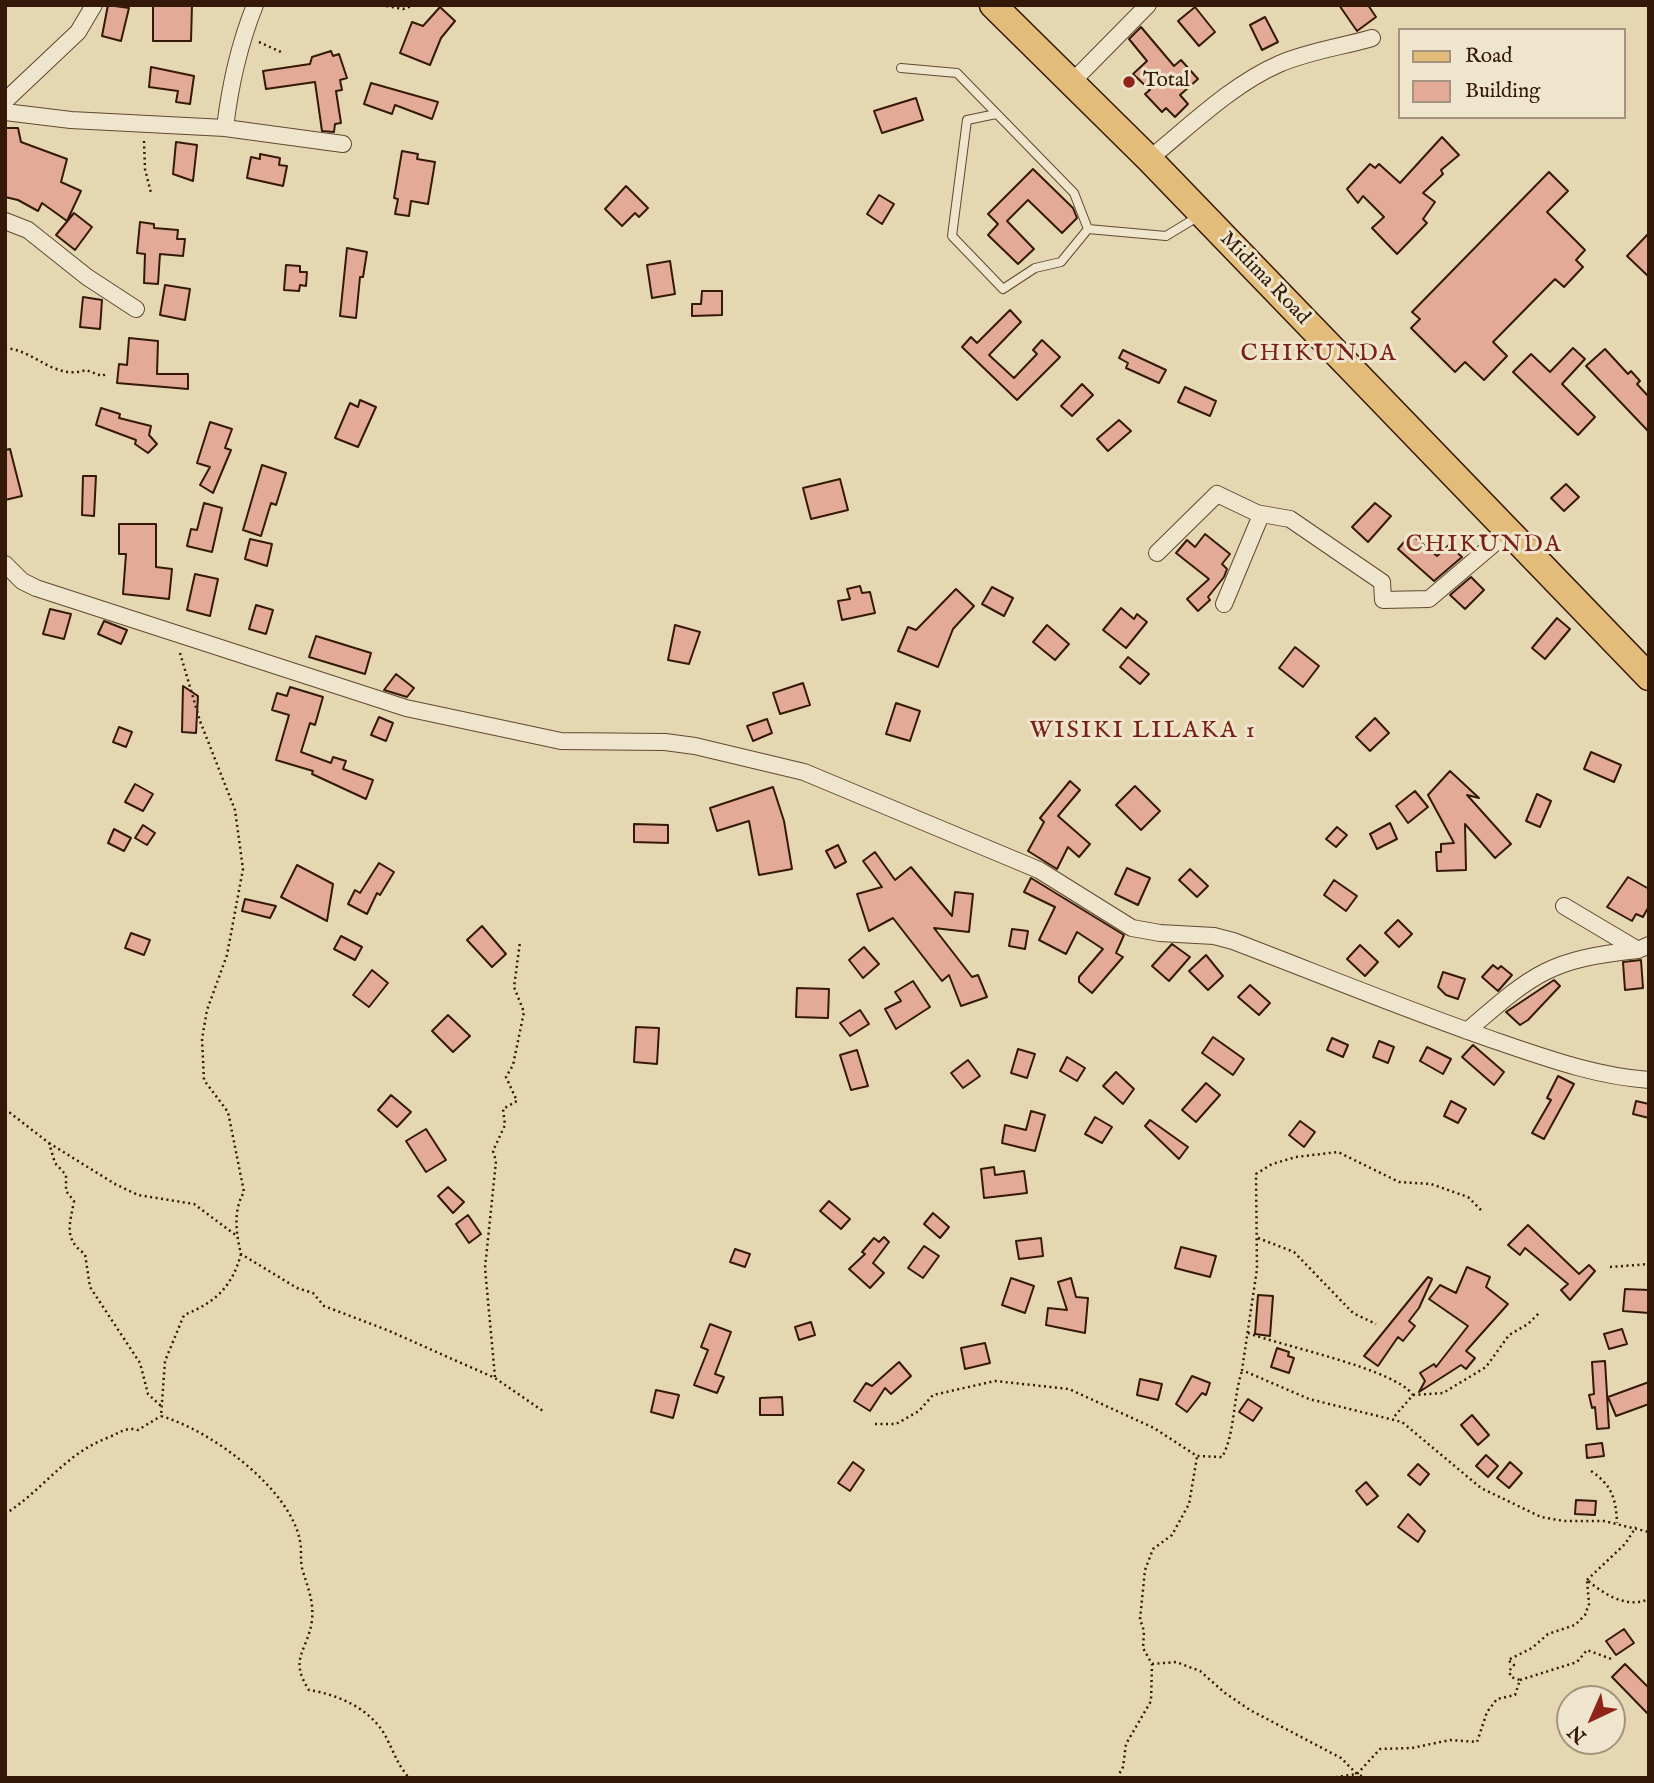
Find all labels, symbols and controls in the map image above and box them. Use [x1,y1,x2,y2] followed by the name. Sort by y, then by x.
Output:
[1398,28,1626,119] legend
[1465,43,1512,70] text: Road
[1143,69,1190,95] place label: Total
[1121,74,1137,90] marker: Total
[1465,78,1540,105] text: Building
[1213,227,1315,331] street label: Midima Road
[1241,341,1397,369] district label: CHIKUNDA
[1406,532,1562,560] district label: CHIKUNDA
[1031,718,1255,746] district label: WISIKI LILAKA 1
[1556,1685,1626,1755] north arrow
[1564,1719,1592,1748] text: N

